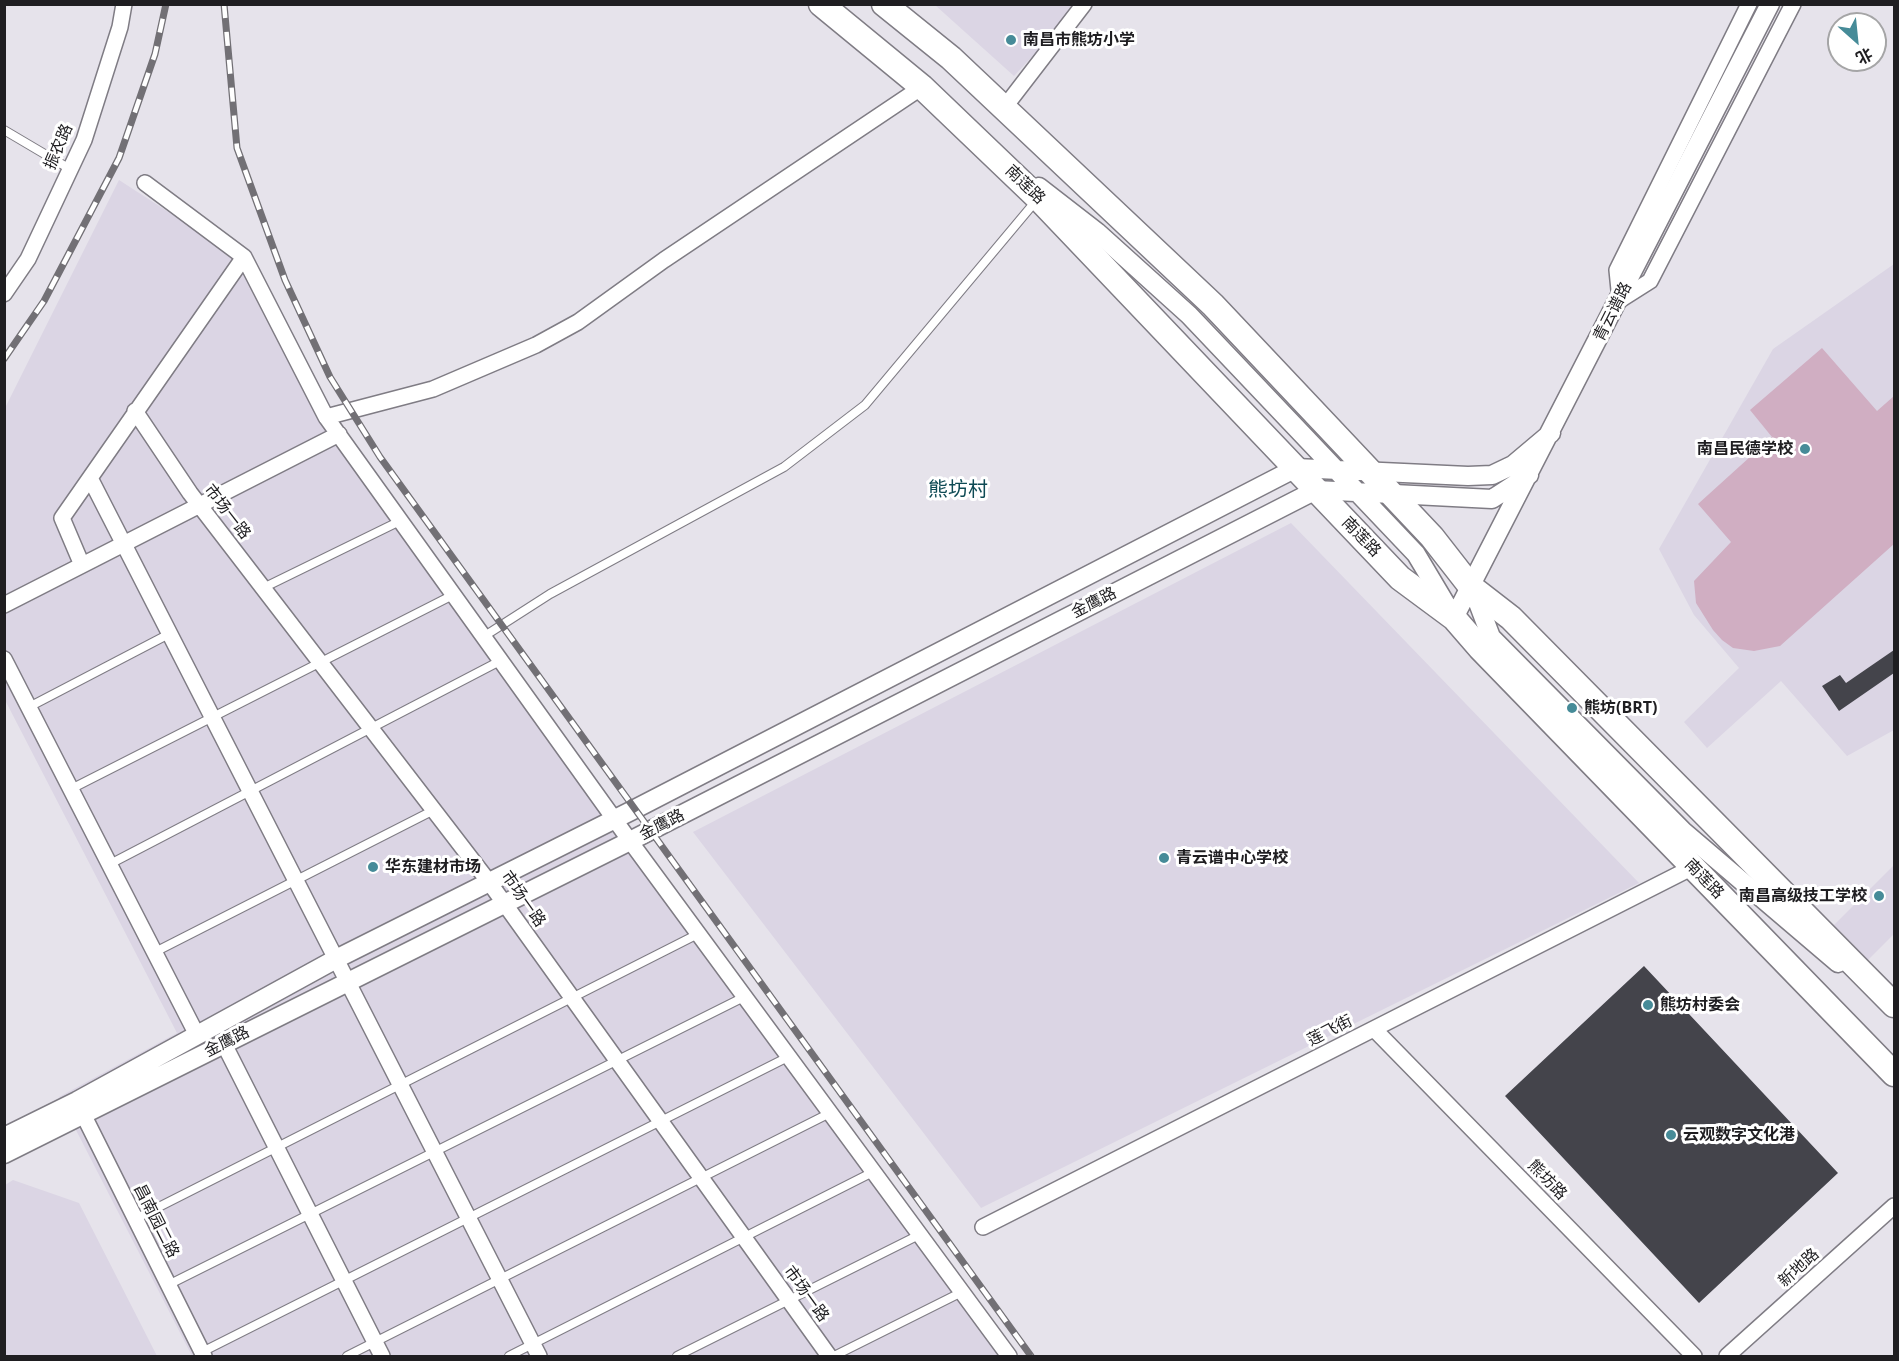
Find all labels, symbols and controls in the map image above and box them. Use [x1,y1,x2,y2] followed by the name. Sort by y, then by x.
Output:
[1827,12,1887,72] north arrow
[1023,30,1135,50] place label: 南昌市熊坊小学
[1004,33,1018,47] marker: 南昌市熊坊小学
[1852,43,1876,70] text: 北
[41,121,77,173] street label: 振农路
[1001,161,1049,209] street label: 南莲路
[1590,279,1636,345] street label: 青云谱路
[1697,439,1793,459] place label: 南昌民德学校
[1798,442,1812,456] marker: 南昌民德学校
[928,478,988,502] district label: 熊坊村
[200,481,254,543] street label: 市场一路
[1337,513,1385,561] street label: 南莲路
[1068,584,1120,622] street label: 金鹰路
[1584,698,1657,718] place label: 熊坊(BRT)
[1565,701,1579,715] marker: 熊坊(BRT)
[636,806,688,844] street label: 金鹰路
[1176,848,1288,868] place label: 青云谱中心学校
[1157,851,1171,865] marker: 青云谱中心学校
[1680,855,1728,903] street label: 南莲路
[385,857,481,877] place label: 华东建材市场
[366,860,380,874] marker: 华东建材市场
[497,867,549,931] street label: 市场一路
[1739,886,1867,906] place label: 南昌高级技工学校
[1872,889,1886,903] marker: 南昌高级技工学校
[1660,995,1740,1015] place label: 熊坊村委会
[1641,998,1655,1012] marker: 熊坊村委会
[1304,1012,1356,1050] street label: 莲飞街
[201,1023,253,1061] street label: 金鹰路
[1683,1125,1795,1145] place label: 云观数字文化港
[1664,1128,1678,1142] marker: 云观数字文化港
[1523,1156,1571,1204] street label: 熊坊路
[129,1181,183,1261] street label: 昌南园二路
[1775,1245,1823,1291] street label: 新地路
[779,1262,833,1326] street label: 市场一路

